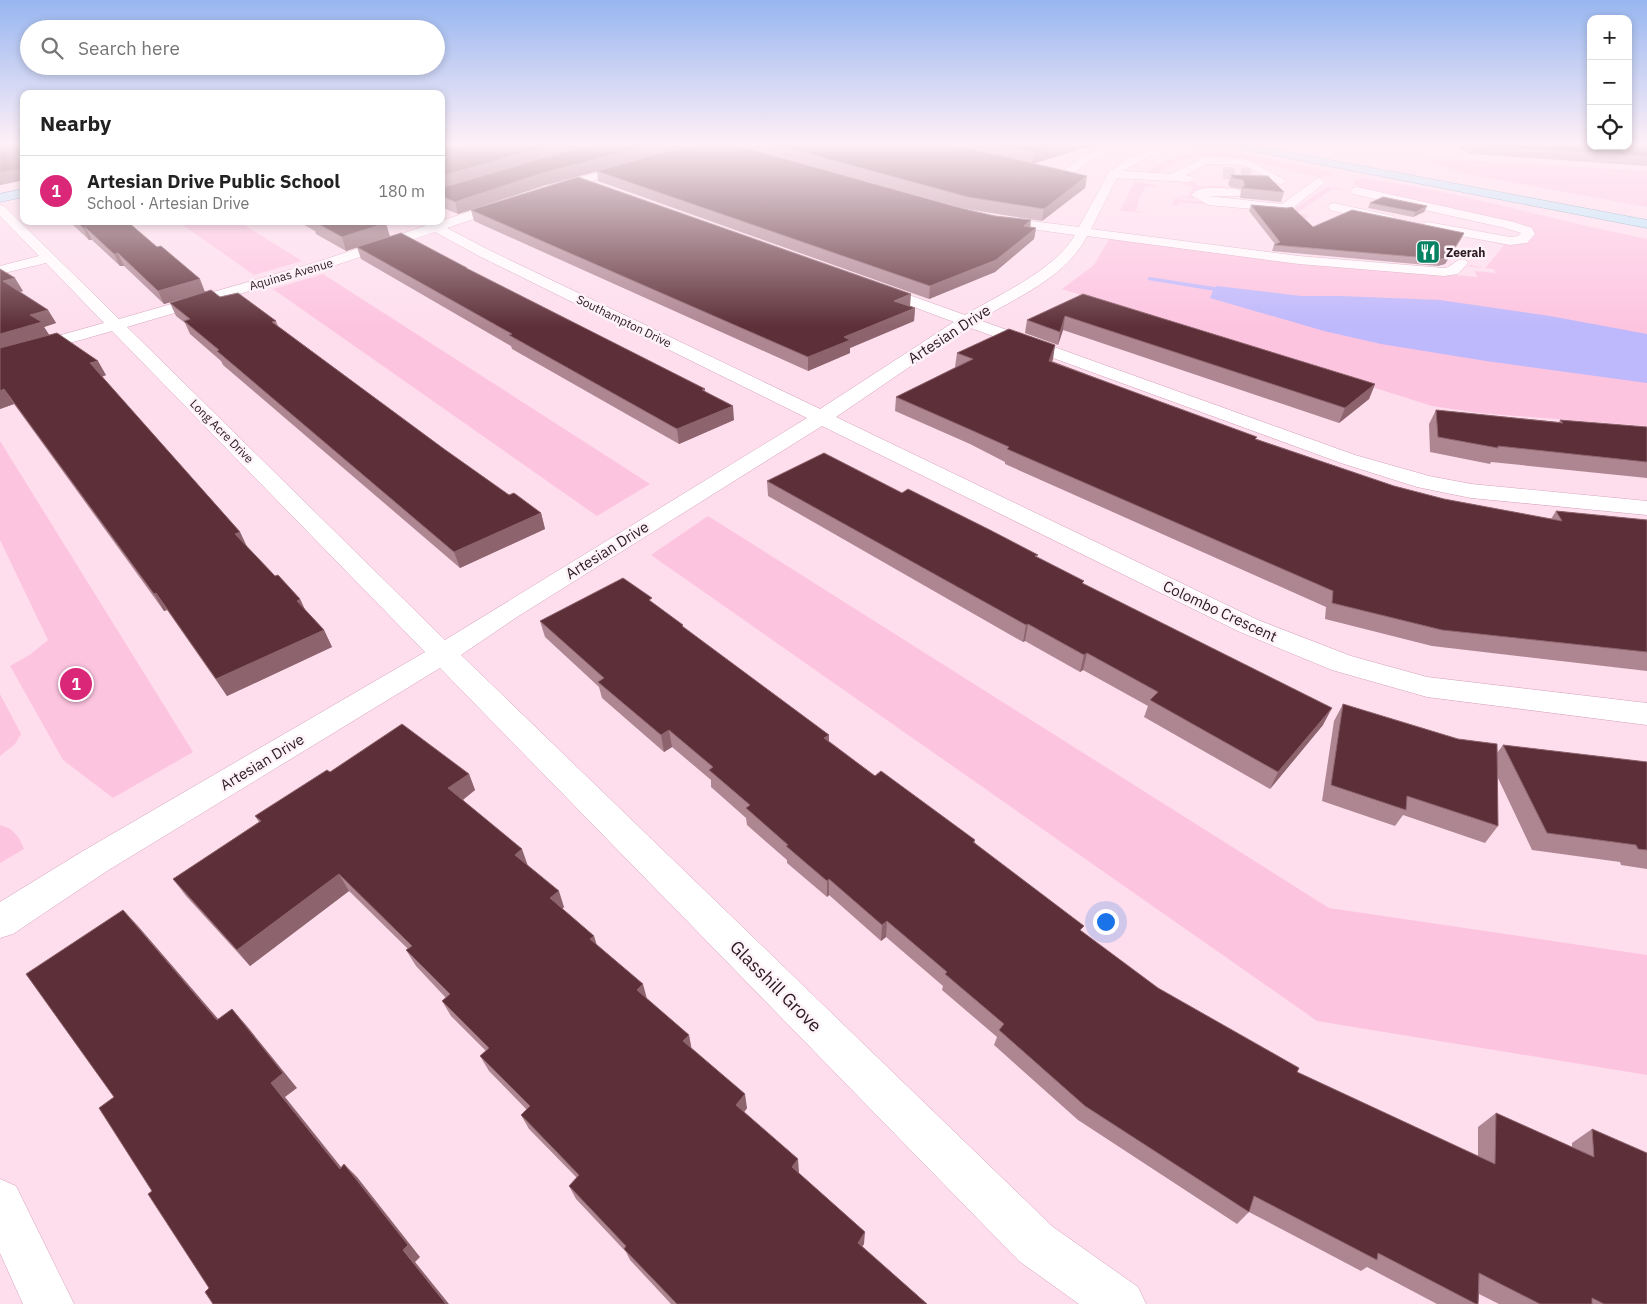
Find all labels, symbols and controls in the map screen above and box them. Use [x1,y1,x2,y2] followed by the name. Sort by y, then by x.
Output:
[1587,15,1632,150] map controls
[1587,15,1632,60] button: +
[20,20,445,75] search box
[38,34,66,62] icon: search
[78,36,180,60] text: Search here
[1587,60,1632,105] button: −
[1587,105,1632,150] button: locate
[40,109,111,137] text: Nearby
[87,169,340,193] text: Artesian Drive Public School
[51,181,61,201] text: 1
[378,181,425,201] text: 180 m
[87,193,249,213] text: School · Artesian Drive
[1415,239,1441,265] restaurant icon: Zeerah
[1446,245,1485,260] place label: Zeerah
[247,255,335,293] street label: Aquinas Avenue
[574,292,674,351] street label: Southampton Drive
[904,300,994,368] street label: Artesian Drive
[187,396,257,466] street label: Long Acre Drive
[562,517,652,583] street label: Artesian Drive
[1160,576,1280,646] street label: Colombo Crescent
[60,665,92,703] pin: 1
[217,730,307,794] street label: Artesian Drive
[1093,909,1119,935] your location
[725,935,827,1037] street label: Glasshill Grove

